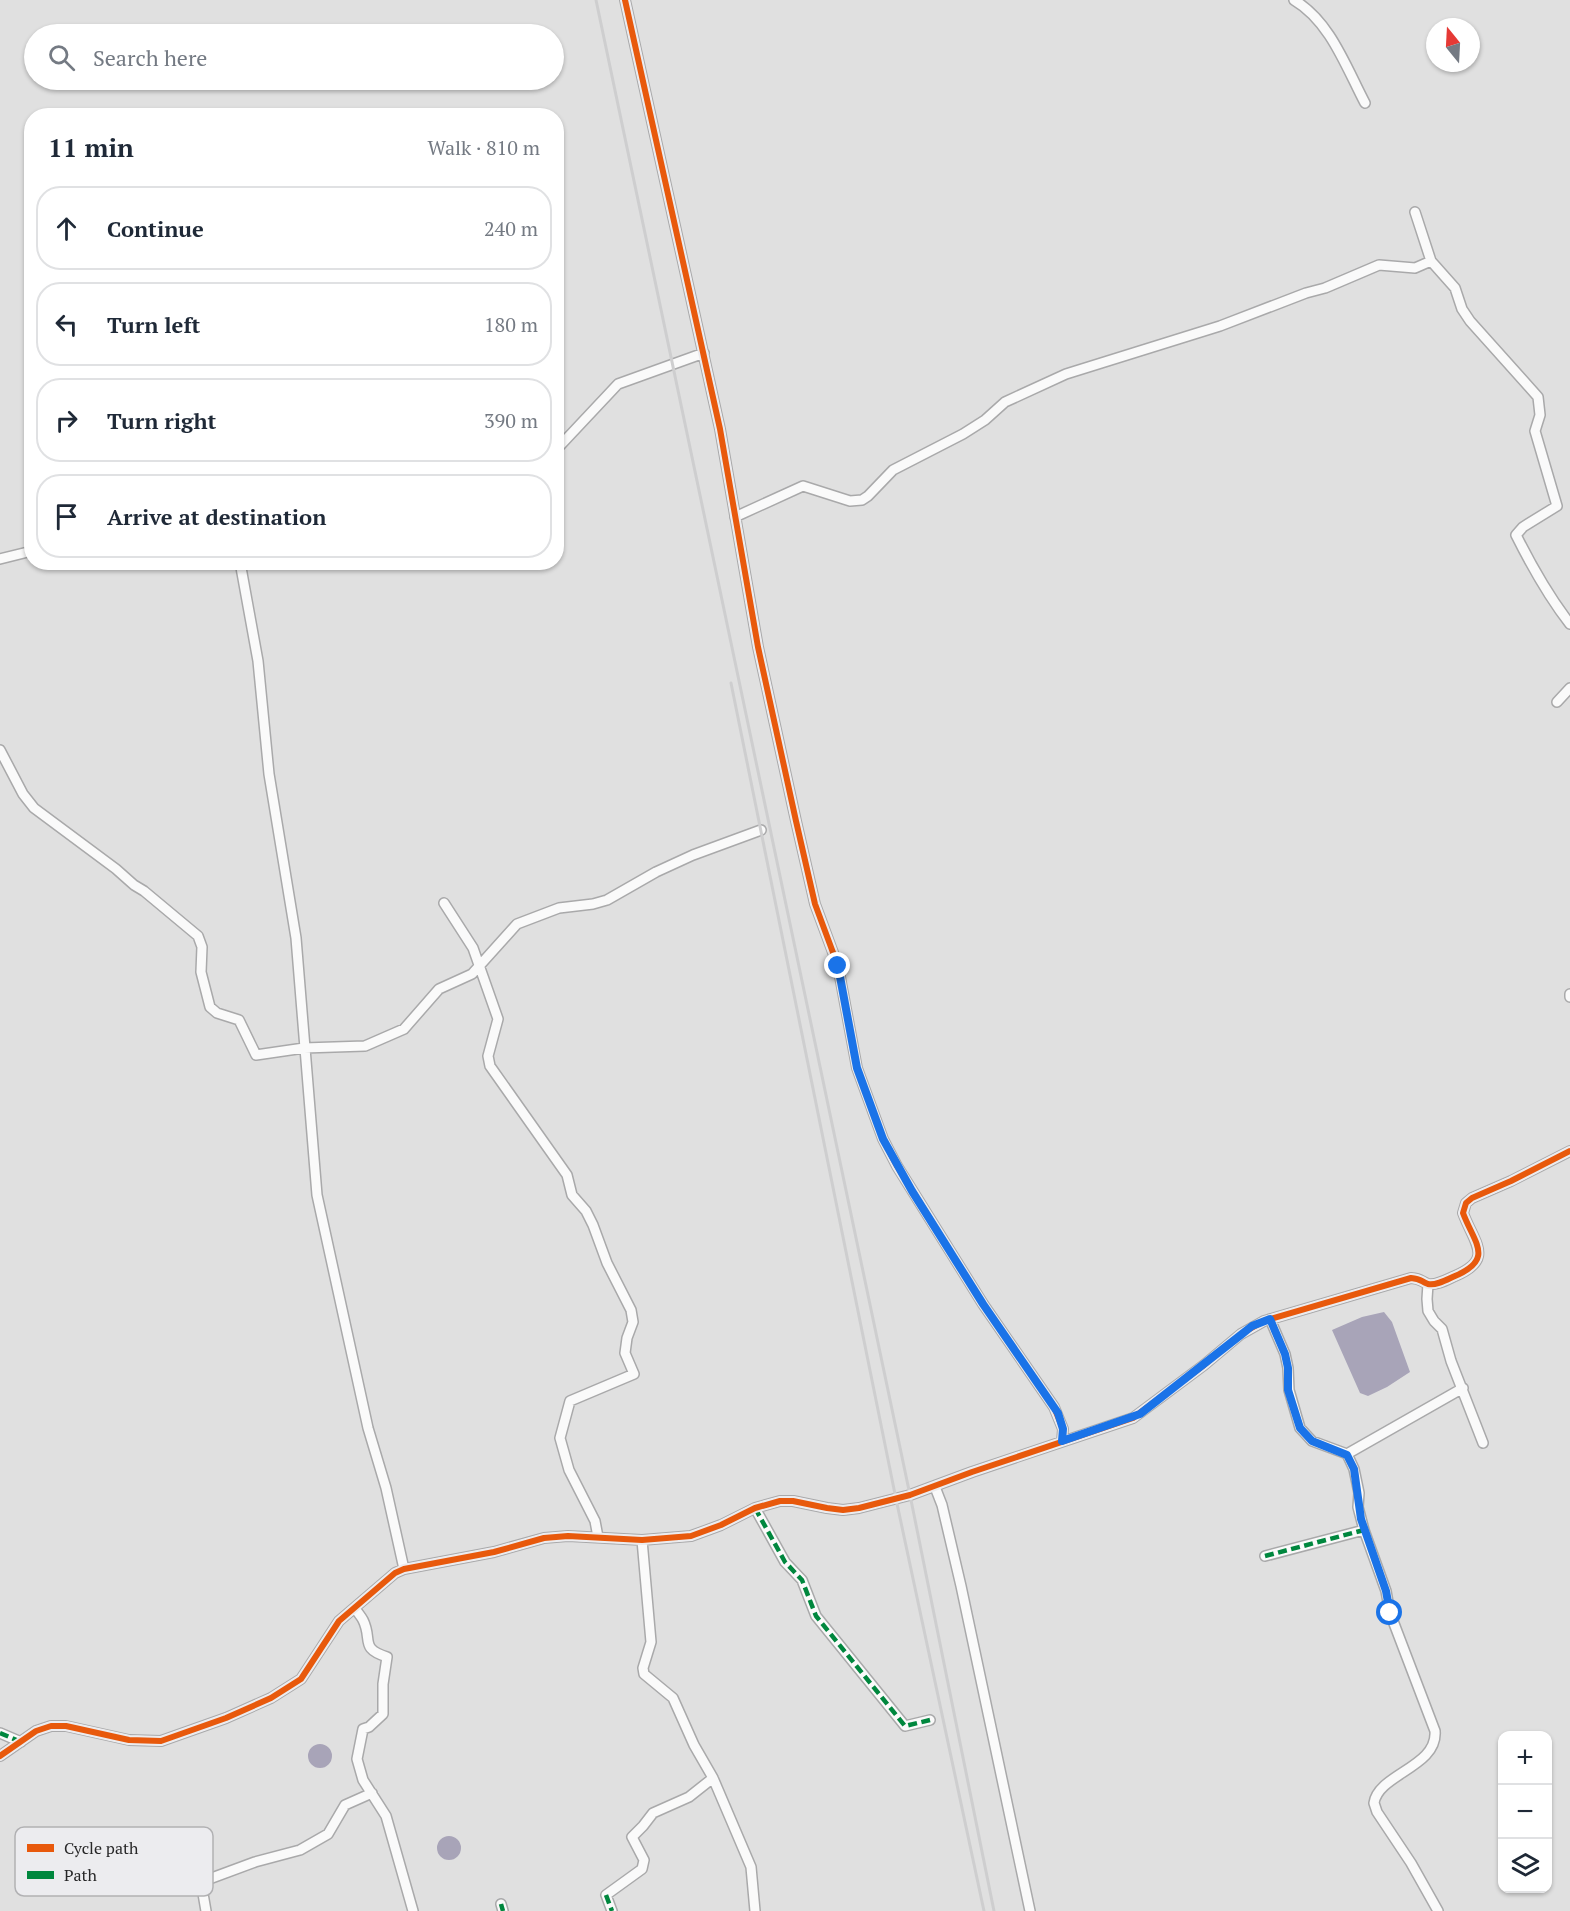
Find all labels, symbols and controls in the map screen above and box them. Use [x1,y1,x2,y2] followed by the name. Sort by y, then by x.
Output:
[1426,18,1480,72] north arrow
[24,24,564,90] search box
[45,41,78,74] icon: search
[93,43,207,72] text: Search here
[48,130,134,164] text: 11 min
[428,134,540,161] text: Walk · 810 m
[50,212,83,245] icon: ahead
[107,214,204,243] text: Continue
[484,215,538,242] text: 240 m
[50,308,83,341] icon: left
[107,310,200,339] text: Turn left
[484,311,538,338] text: 180 m
[50,404,83,437] icon: right
[107,406,216,435] text: Turn right
[484,407,538,434] text: 390 m
[50,500,83,533] icon: arrive
[107,502,326,531] text: Arrive at destination
[824,952,850,978] route end
[1376,1599,1402,1625] route start
[1498,1731,1552,1893] map controls
[1498,1731,1552,1785] button: +
[1498,1785,1552,1839] button: −
[15,1827,213,1896] legend
[64,1837,139,1859] text: Cycle path
[1498,1839,1552,1893] button: layers
[64,1864,98,1886] text: Path

